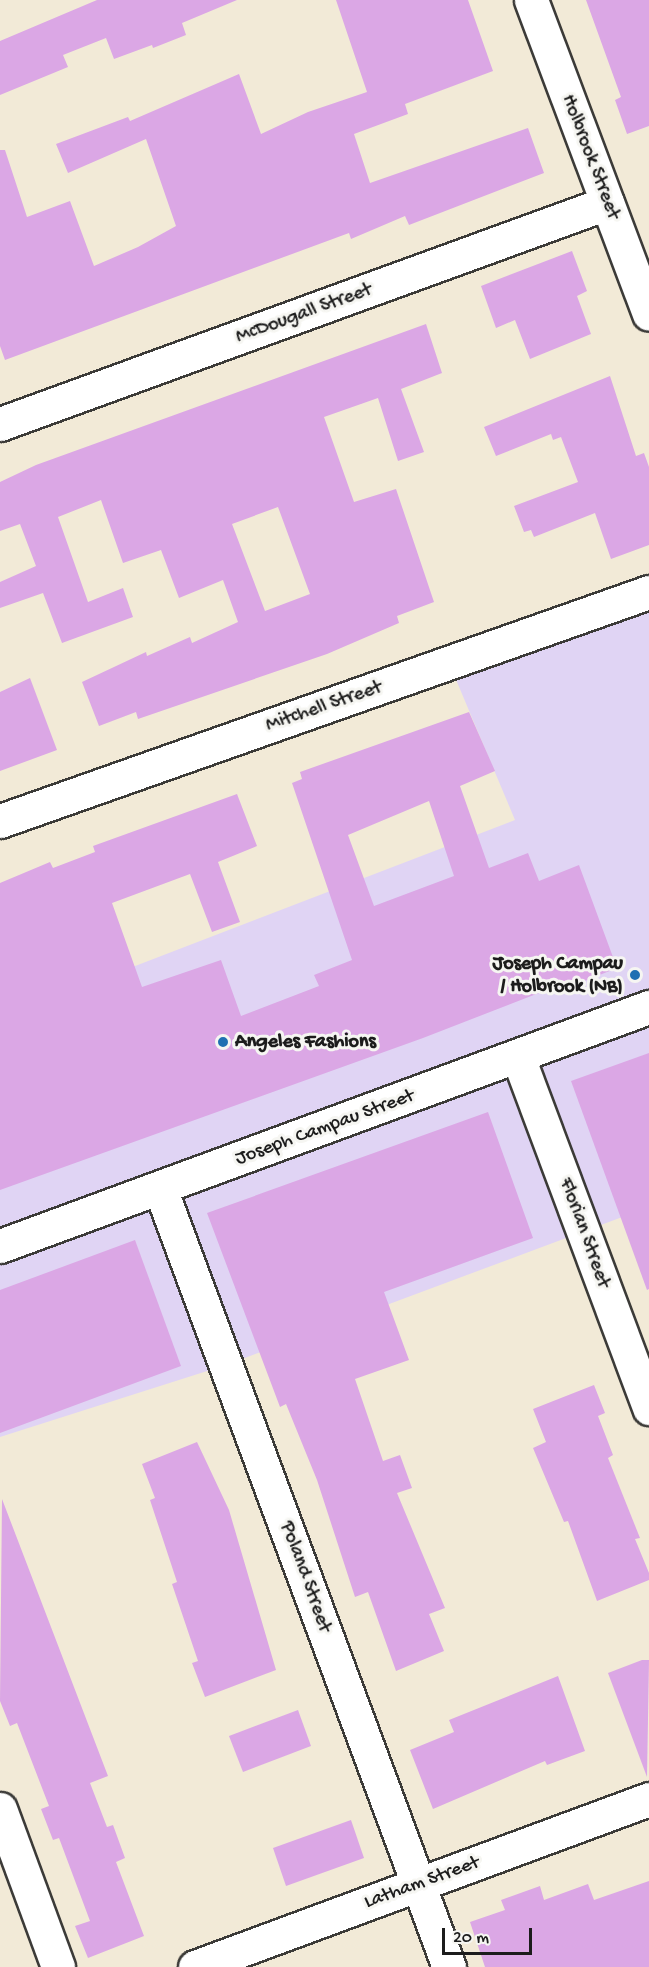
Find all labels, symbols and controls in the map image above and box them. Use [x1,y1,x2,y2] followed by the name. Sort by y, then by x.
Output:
[555,91,625,223] street label: Holbrook Street
[233,278,375,350] street label: McDougall Street
[263,676,385,738] street label: Mitchell Street
[493,952,623,999] place label: Joseph Campau / Holbrook (NB)
[628,968,642,982] marker: Joseph Campau / Holbrook (NB)
[235,1030,376,1054] place label: Angeles Fashions
[216,1035,230,1049] marker: Angeles Fashions
[232,1084,418,1172] street label: Joseph Campau Street
[553,1175,615,1291] street label: Florian Street
[274,1518,336,1636] street label: Poland Street
[361,1851,483,1915] street label: Latham Street
[445,1916,535,1954] scale bar
[453,1928,489,1949] text: 20 m

